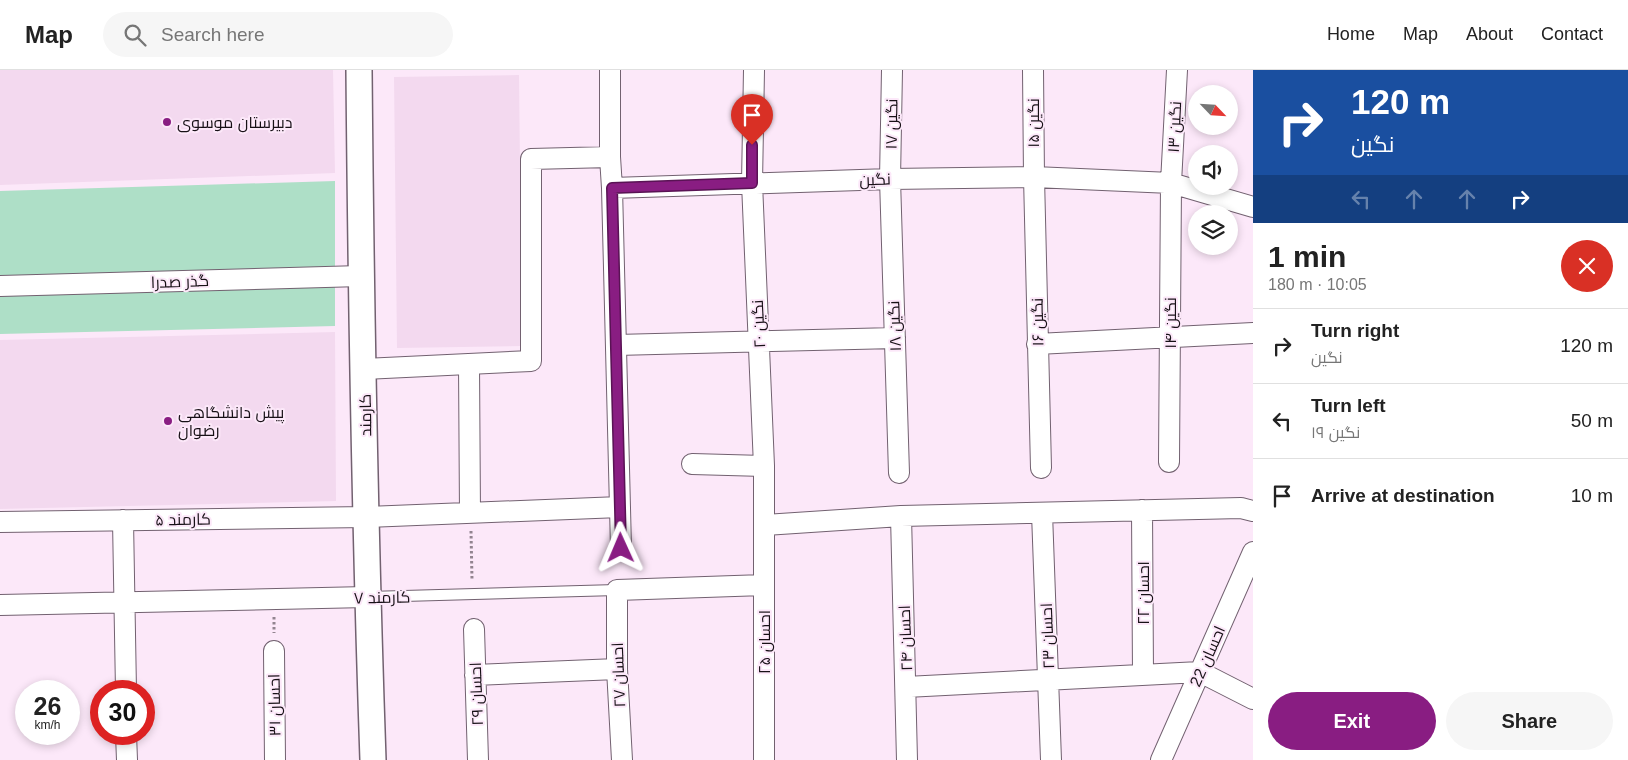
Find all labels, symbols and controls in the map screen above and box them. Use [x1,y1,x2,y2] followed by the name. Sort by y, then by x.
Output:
[103,12,453,57] search box
[25,21,73,48] text: Map
[121,21,149,49] icon: search
[161,24,265,45] text: Search here
[1327,24,1375,44] text: Home
[1403,24,1438,44] text: Map
[1466,24,1513,44] text: About
[1541,24,1603,44] text: Contact
[1351,82,1450,121] text: 120 m
[1188,85,1238,135] north arrow
[1188,85,1238,255] map controls
[1268,90,1333,155] icon: right
[731,94,773,145] pin
[883,98,902,150] street label: نگین ۱۷
[1025,98,1044,148] street label: نگین ۱۵
[738,101,766,129] icon: arrive
[1165,101,1186,153] street label: نگین ۱۳
[177,114,293,133] place label: دبیرستان موسوی
[161,116,173,128] marker: دبیرستان موسوی
[1351,132,1394,157] text: نگین
[1188,145,1238,195] button: sound
[859,170,891,191] street label: نگین
[1347,185,1375,213] icon: left
[1400,185,1428,213] icon: ahead
[1453,185,1481,213] icon: ahead
[1506,185,1534,213] icon: right
[1188,205,1238,255] button: layers
[1268,240,1346,273] text: 1 min
[1561,240,1613,292] button: close
[151,272,209,292] street label: گذر صدرا
[1268,276,1367,293] text: 180 m · 10:05
[1162,297,1181,349] street label: نگین ۱۴
[1029,298,1048,346] street label: نگین ۱۶
[749,299,770,349] street label: نگین ۲۰
[885,300,906,352] street label: نگین ۱۸
[1311,320,1399,341] text: Turn right
[1268,332,1296,360] icon: right
[1560,335,1613,356] text: 120 m
[1311,349,1343,366] text: نگین
[357,394,375,436] street label: کارمند
[1311,395,1386,416] text: Turn left
[178,404,285,441] place label: پیش دانشگاهی رضوان
[1268,407,1296,435] icon: left
[1571,410,1613,431] text: 50 m
[162,415,174,427] marker: پیش دانشگاهی رضوان
[1311,424,1360,441] text: نگین ۱۹
[1268,482,1296,510] icon: arrive
[1311,485,1495,506] text: Arrive at destination
[1571,485,1613,506] text: 10 m
[155,511,211,529] street label: کارمند ۵
[594,521,646,573] position arrow
[1135,561,1154,625] street label: احسان ۲۲
[353,589,411,607] street label: کارمند ۷
[1038,603,1059,669] street label: احسان ۲۳
[896,605,917,671] street label: احسان ۲۴
[756,610,775,674] street label: احسان ۲۵
[1187,623,1230,690] street label: احسان 22
[609,642,630,708] street label: احسان ۲۷
[467,662,488,726] street label: احسان ۲۹
[265,674,286,736] street label: احسان ۳۱
[90,680,155,745] speed limit sign: 30
[34,692,61,720] text: 26
[1268,692,1436,750] button: Exit
[1446,692,1613,750] button: Share
[34,718,61,732] text: km/h

